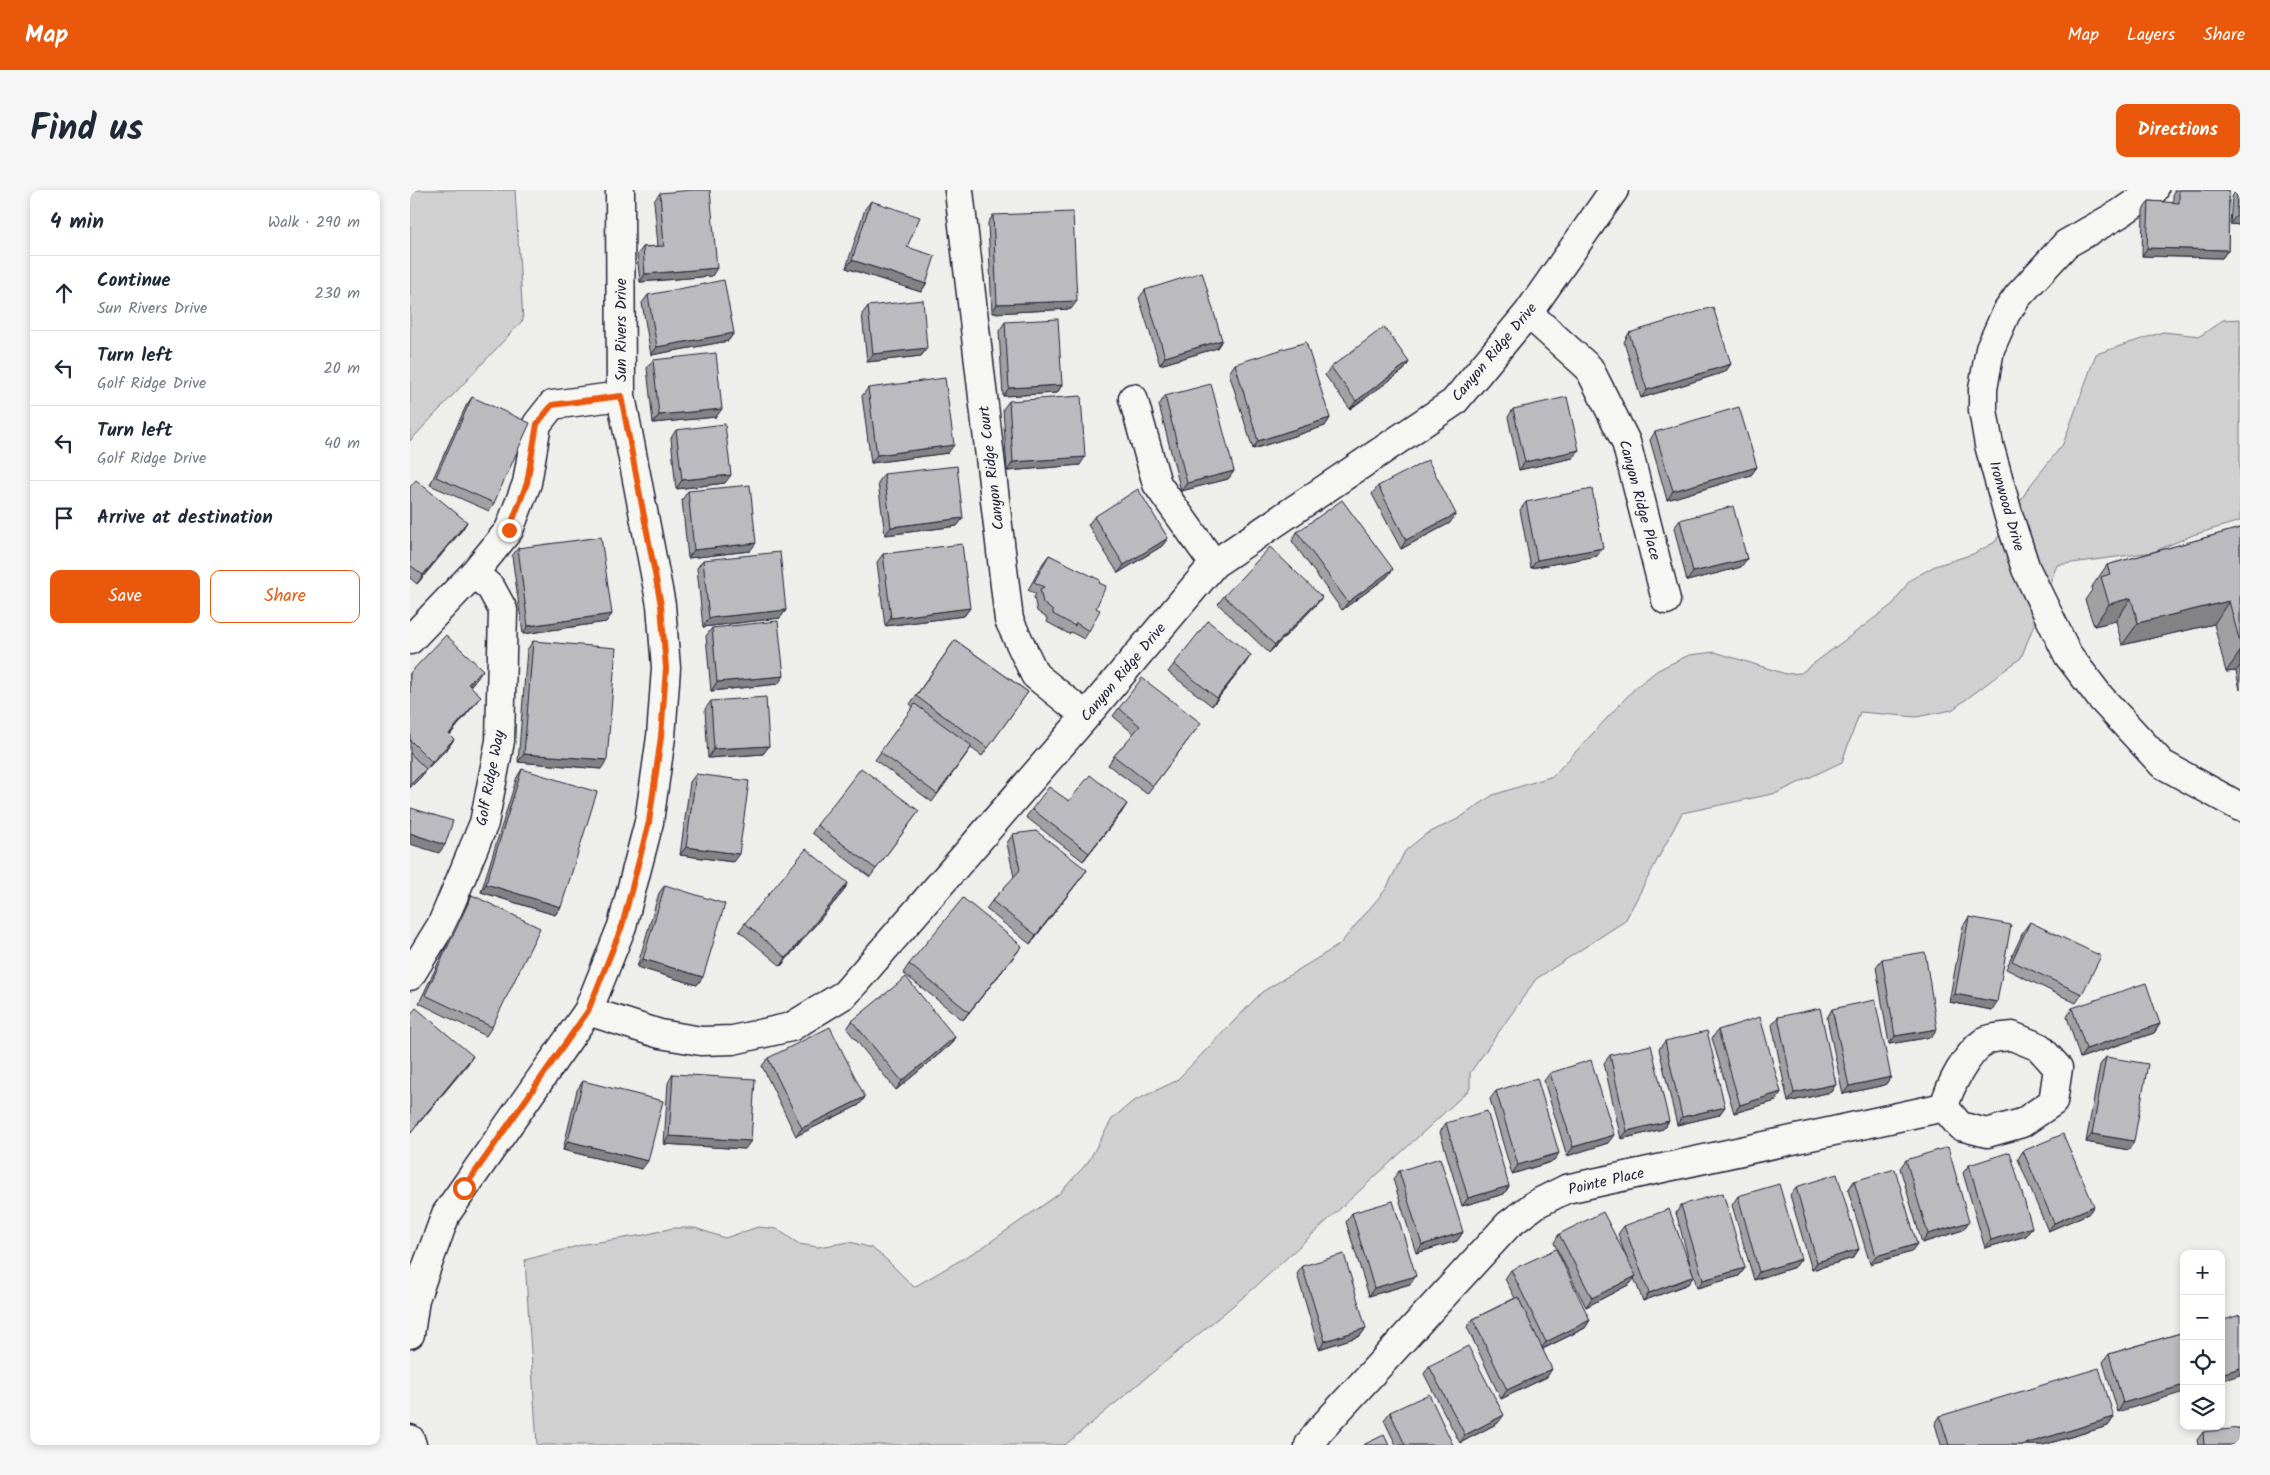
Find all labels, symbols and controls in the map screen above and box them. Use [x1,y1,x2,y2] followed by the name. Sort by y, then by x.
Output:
[25,16,68,55] text: Map
[2068,21,2099,50] text: Map
[2127,21,2175,50] text: Layers
[2203,21,2245,50] text: Share
[30,102,143,158] text: Find us
[2116,104,2240,157] button: Directions
[50,206,104,239] text: 4 min
[268,210,360,235] text: Walk · 290 m
[97,266,170,296] text: Continue
[610,278,634,382] street label: Sun Rivers Drive
[50,279,78,307] icon: ahead
[314,281,360,306] text: 230 m
[97,296,207,321] text: Sun Rivers Drive
[1446,298,1544,407] street label: Canyon Ridge Drive
[97,341,172,371] text: Turn left
[50,354,78,382] icon: left
[324,356,360,381] text: 20 m
[97,371,206,396] text: Golf Ridge Drive
[972,404,1012,532] street label: Canyon Ridge Court
[97,416,172,446] text: Turn left
[50,429,78,457] icon: left
[324,431,360,456] text: 40 m
[1611,437,1667,563] street label: Canyon Ridge Place
[97,446,206,471] text: Golf Ridge Drive
[1982,458,2030,554] street label: Ironwood Drive
[97,503,273,533] text: Arrive at destination
[50,504,78,532] icon: arrive
[498,519,521,542] route end
[50,570,200,623] button: Save
[210,570,360,623] button: Share
[1075,618,1173,727] street label: Canyon Ridge Drive
[470,727,512,828] street label: Golf Ridge Way
[1566,1162,1647,1202] street label: Pointe Place
[453,1177,476,1200] route start
[2180,1250,2225,1430] map controls
[2180,1250,2225,1295] button: +
[2180,1295,2225,1340] button: −
[2180,1340,2225,1385] button: locate
[2180,1385,2225,1430] button: layers

